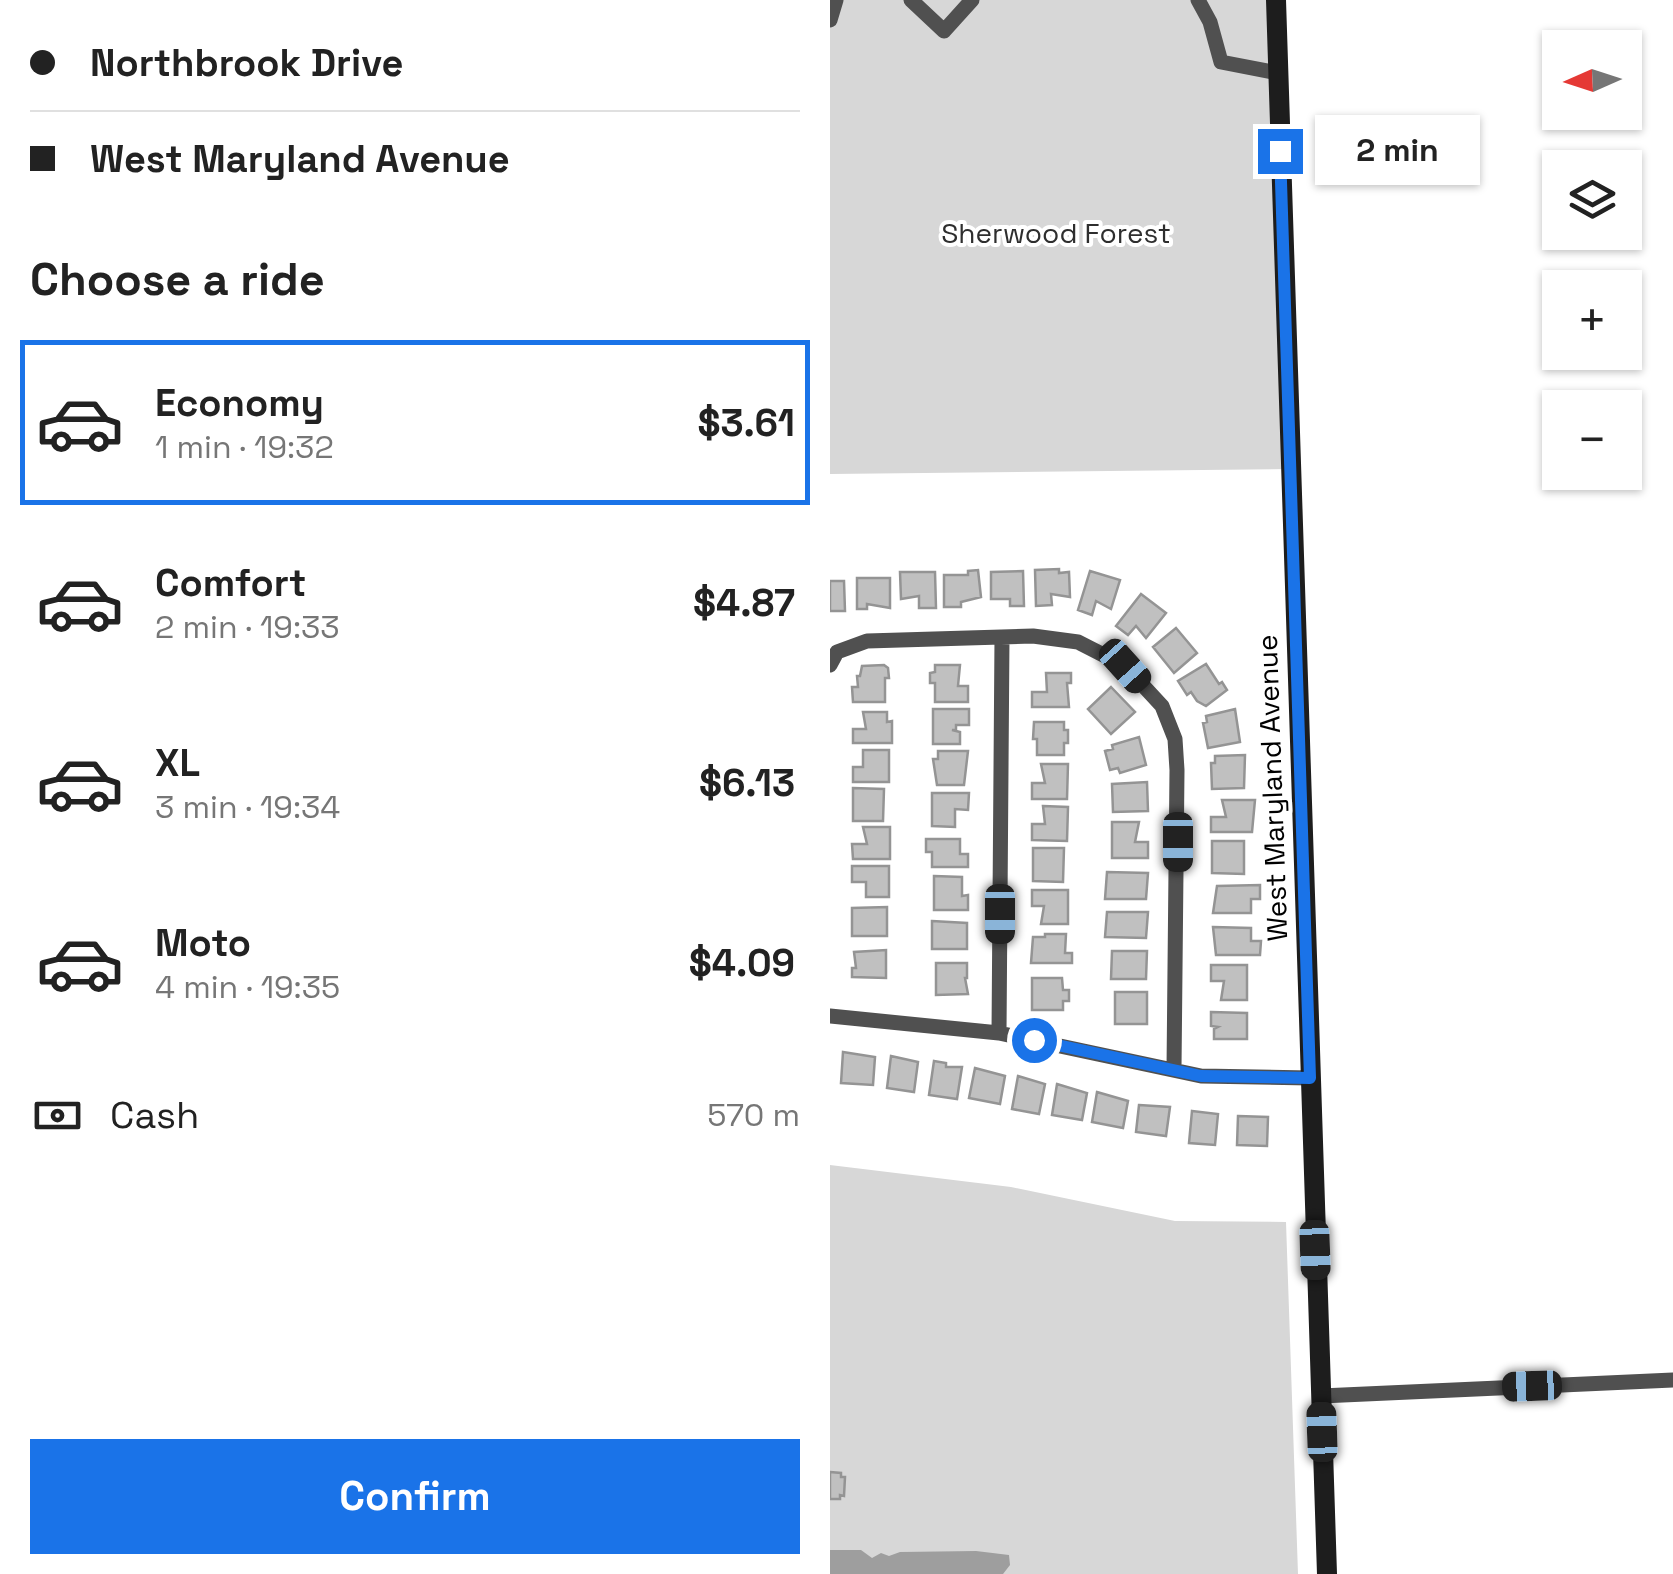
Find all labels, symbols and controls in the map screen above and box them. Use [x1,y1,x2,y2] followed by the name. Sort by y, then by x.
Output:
[1542,30,1642,130] north arrow
[1542,30,1642,490] map controls
[90,39,403,87] text: Northbrook Drive
[1315,116,1480,186] callout: 2 min
[1258,129,1303,174] route end
[1356,130,1439,170] text: 2 min
[90,135,510,183] text: West Maryland Avenue
[1542,150,1642,250] button: layers
[941,215,1171,251] park label: Sherwood Forest
[30,251,325,308] text: Choose a ride
[1542,270,1642,370] button: +
[35,378,125,468] icon: car
[155,379,324,427] text: Economy
[1542,390,1642,490] button: −
[697,399,795,447] text: $3.61
[155,427,334,467] text: 1 min · 19:32
[35,558,125,648] icon: car
[155,559,306,607] text: Comfort
[693,579,795,627] text: $4.87
[155,607,340,647] text: 2 min · 19:33
[1094,634,1156,698] car
[1249,634,1295,942] street label: West Maryland Avenue
[35,738,125,828] icon: car
[155,739,200,787] text: XL
[699,759,795,807] text: $6.13
[155,787,340,827] text: 3 min · 19:34
[1163,812,1193,872] car
[985,884,1015,944] car
[35,918,125,1008] icon: car
[155,919,251,967] text: Moto
[689,939,795,987] text: $4.09
[155,967,340,1007] text: 4 min · 19:35
[1012,1018,1057,1063] route start
[30,1088,85,1143] icon: cash
[110,1091,199,1139] text: Cash
[707,1095,800,1135] text: 570 m
[1299,1219,1331,1281] car
[1501,1370,1563,1402] car
[1306,1401,1338,1463] car
[30,1439,800,1554] button: Confirm

